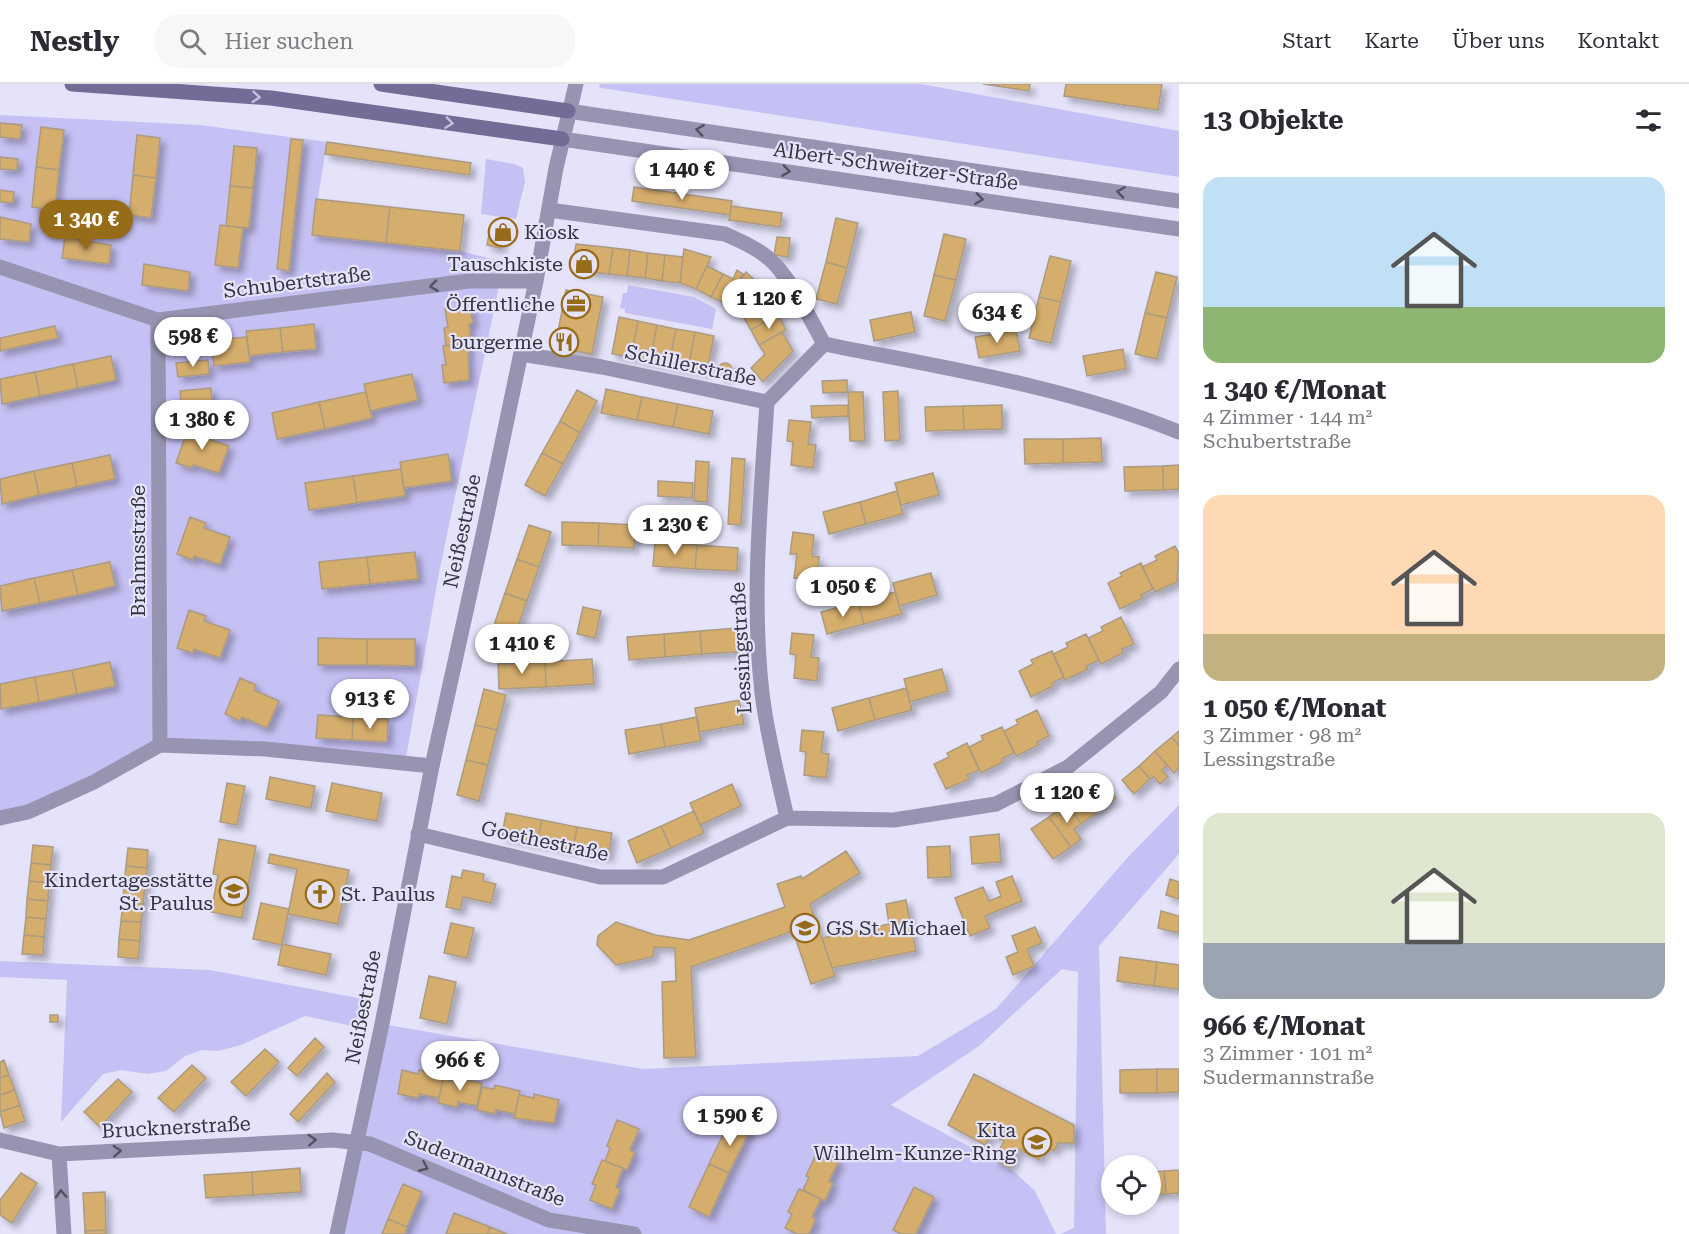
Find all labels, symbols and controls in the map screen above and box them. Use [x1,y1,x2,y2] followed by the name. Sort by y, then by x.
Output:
[155,14,575,68] search box
[30,25,119,58] text: Nestly
[176,25,209,58] icon: search
[224,29,353,54] text: Hier suchen
[1283,29,1331,53] text: Start
[1364,29,1419,53] text: Karte
[1452,29,1544,53] text: Über uns
[1577,29,1659,53] text: Kontakt
[251,90,260,103] one-way arrow
[1632,104,1665,137] icon: filters
[1203,105,1344,135] text: 13 Objekte
[444,116,453,128] one-way arrow
[695,125,704,137] one-way arrow
[772,137,1020,195] street label: Albert-Schweitzer-Straße
[627,150,737,201] pin: 1 440 €
[649,157,715,181] text: 1 440 €
[782,164,791,176] one-way arrow
[1117,187,1126,199] one-way arrow
[974,192,984,205] one-way arrow
[31,200,141,251] pin: 1 340 €
[53,207,119,231] text: 1 340 €
[487,216,519,248] shop icon: Kiosk
[1380,216,1488,324] icon: home
[524,220,580,244] place label: Kiosk
[568,248,600,280] shop icon: Tauschkiste
[448,252,563,276] place label: Tauschkiste
[222,261,372,303] street label: Schubertstraße
[429,279,438,291] one-way arrow
[714,279,824,330] pin: 1 120 €
[736,286,802,310] text: 1 120 €
[560,288,592,320] office icon: Öffentliche
[446,292,555,316] place label: Öffentliche
[955,293,1039,344] pin: 634 €
[972,300,1022,324] text: 634 €
[151,317,235,368] pin: 598 €
[168,324,218,348] text: 598 €
[548,326,580,358] restaurant icon: burgerme
[450,330,543,354] place label: burgerme
[623,339,759,391] street label: Schillerstraße
[1203,375,1386,405] text: 1 340 €/Monat
[147,400,257,451] pin: 1 380 €
[1203,405,1372,429] text: 4 Zimmer · 144 m²
[169,407,235,431] text: 1 380 €
[1203,429,1351,453] text: Schubertstraße
[438,472,486,590] street label: Neißestraße
[126,485,150,617] street label: Brahmsstraße
[620,505,730,556] pin: 1 230 €
[642,512,708,536] text: 1 230 €
[1380,534,1488,642] icon: home
[788,567,898,618] pin: 1 050 €
[810,574,876,598] text: 1 050 €
[726,581,756,715] street label: Lessingstraße
[467,624,577,675] pin: 1 410 €
[489,631,555,655] text: 1 410 €
[328,679,412,730] pin: 913 €
[345,686,395,710] text: 913 €
[1203,693,1386,723] text: 1 050 €/Monat
[1203,723,1361,747] text: 3 Zimmer · 98 m²
[1203,747,1335,771] text: Lessingstraße
[1012,773,1122,824] pin: 1 120 €
[1034,780,1100,804] text: 1 120 €
[479,816,611,866] street label: Goethestraße
[1380,852,1488,960] icon: home
[44,868,213,915] place label: Kindertagesstätte St. Paulus
[218,875,250,907] school or university icon: Kindertagesstätte St. Paulus
[304,878,336,910] church icon: St. Paulus
[341,882,435,906] place label: St. Paulus
[789,912,821,944] school or university icon: GS St. Michael
[826,916,967,940] place label: GS St. Michael
[340,948,386,1066] street label: Neißestraße
[1203,1011,1365,1041] text: 966 €/Monat
[418,1041,502,1092] pin: 966 €
[1203,1041,1372,1065] text: 3 Zimmer · 101 m²
[435,1048,485,1072] text: 966 €
[1203,1065,1374,1089] text: Sudermannstraße
[675,1096,785,1147] pin: 1 590 €
[697,1103,763,1127] text: 1 590 €
[101,1111,251,1143] street label: Brucknerstraße
[813,1118,1017,1165] place label: Kita Wilhelm-Kunze-Ring
[401,1125,569,1211] street label: Sudermannstraße
[1021,1126,1053,1158] school or university icon: Kita Wilhelm-Kunze-Ring
[308,1134,317,1147] one-way arrow
[113,1144,122,1157] one-way arrow
[1101,1155,1161,1215] map controls
[1101,1155,1161,1215] button: locate
[417,1159,428,1171] one-way arrow
[55,1190,68,1199] one-way arrow

